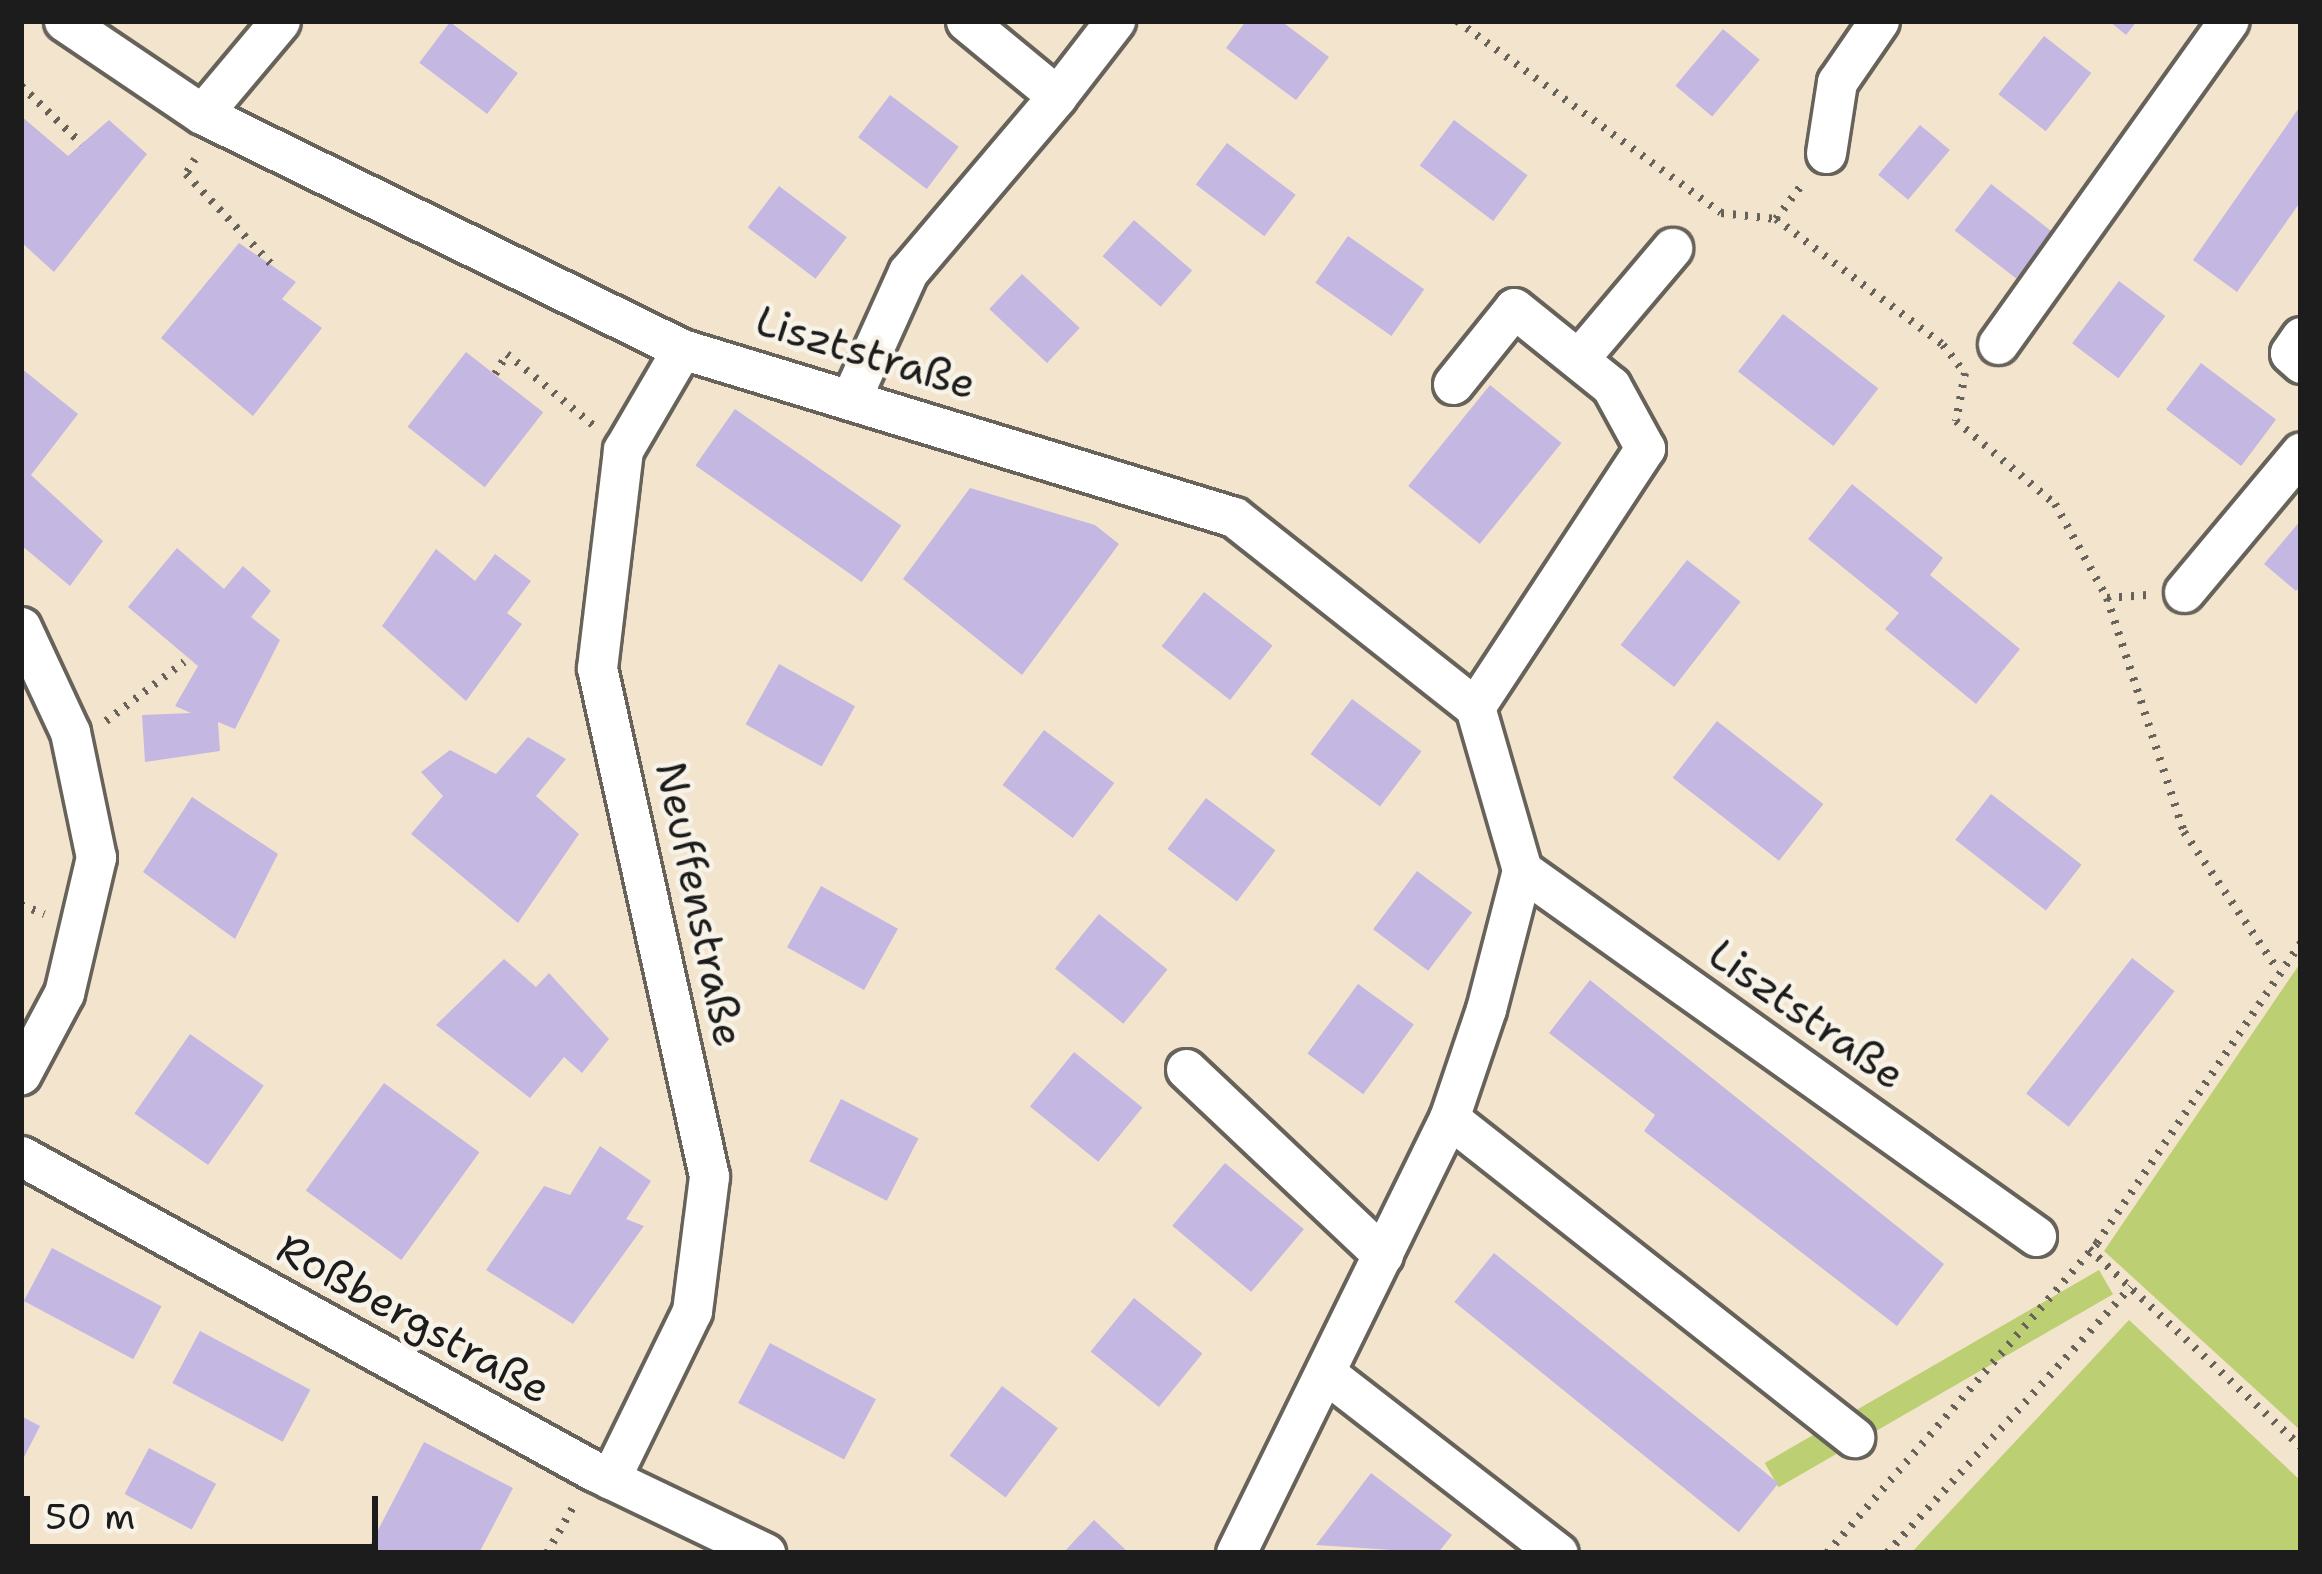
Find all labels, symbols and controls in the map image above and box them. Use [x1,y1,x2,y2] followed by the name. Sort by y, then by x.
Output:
[750,295,982,409] street label: Lisztstraße
[645,757,755,1051] street label: Neuffenstraße
[1699,928,1915,1100] street label: Lisztstraße
[269,1222,559,1414] street label: Roßbergstraße
[30,1472,384,1546] scale bar
[45,1492,135,1541] text: 50 m

